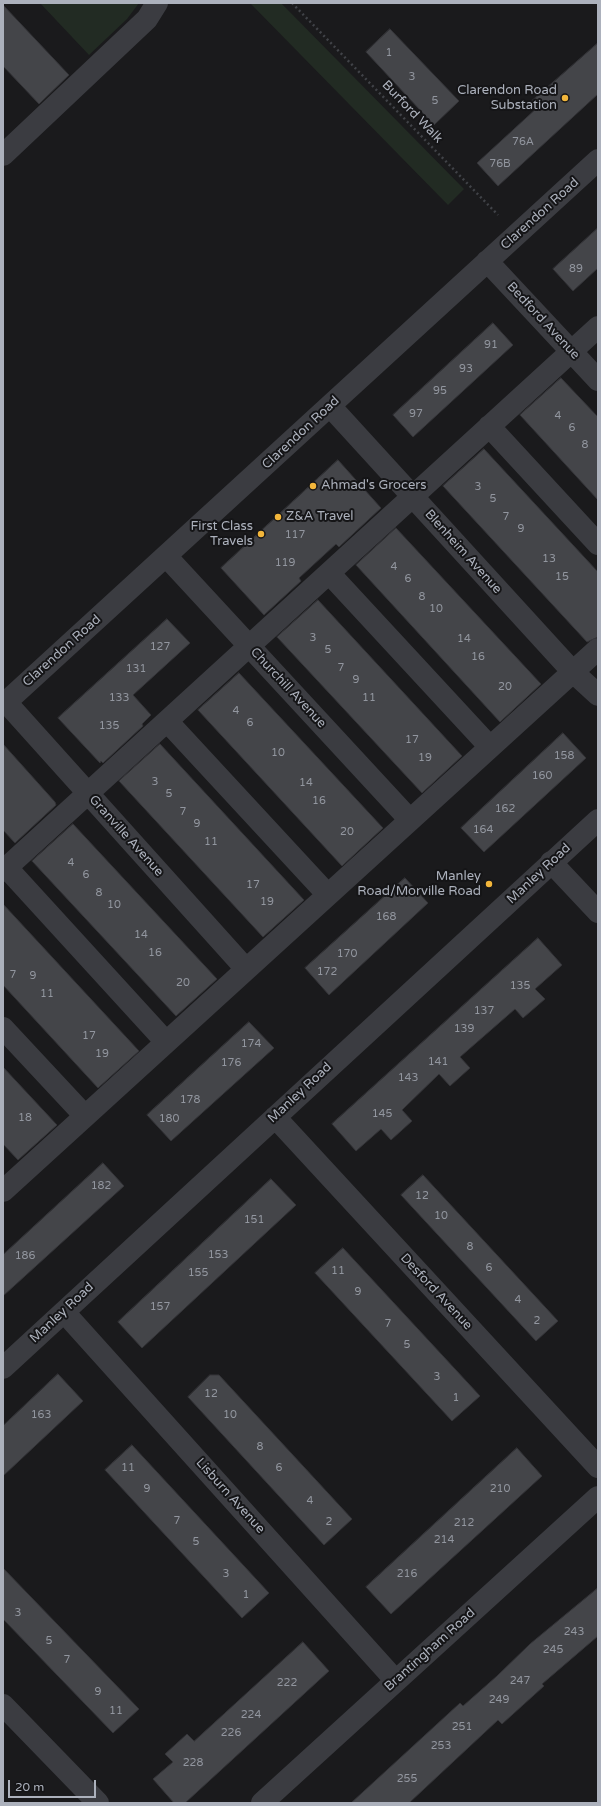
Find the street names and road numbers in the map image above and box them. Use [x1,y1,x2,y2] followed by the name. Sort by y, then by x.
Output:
[378,77,446,147] street label: Burford Walk
[498,175,582,253] street label: Clarendon Road
[503,279,583,363] street label: Bedford Avenue
[259,393,343,473] street label: Clarendon Road
[421,507,505,597] street label: Blenheim Avenue
[20,612,104,690] street label: Clarendon Road
[247,645,329,731] street label: Churchill Avenue
[85,792,167,880] street label: Granville Avenue
[504,841,574,907] street label: Manley Road
[265,1060,335,1126] street label: Manley Road
[397,1251,475,1333] street label: Desford Avenue
[27,1280,97,1346] street label: Manley Road
[192,1455,268,1537] street label: Lisburn Avenue
[381,1605,479,1695] street label: Brantingham Road

